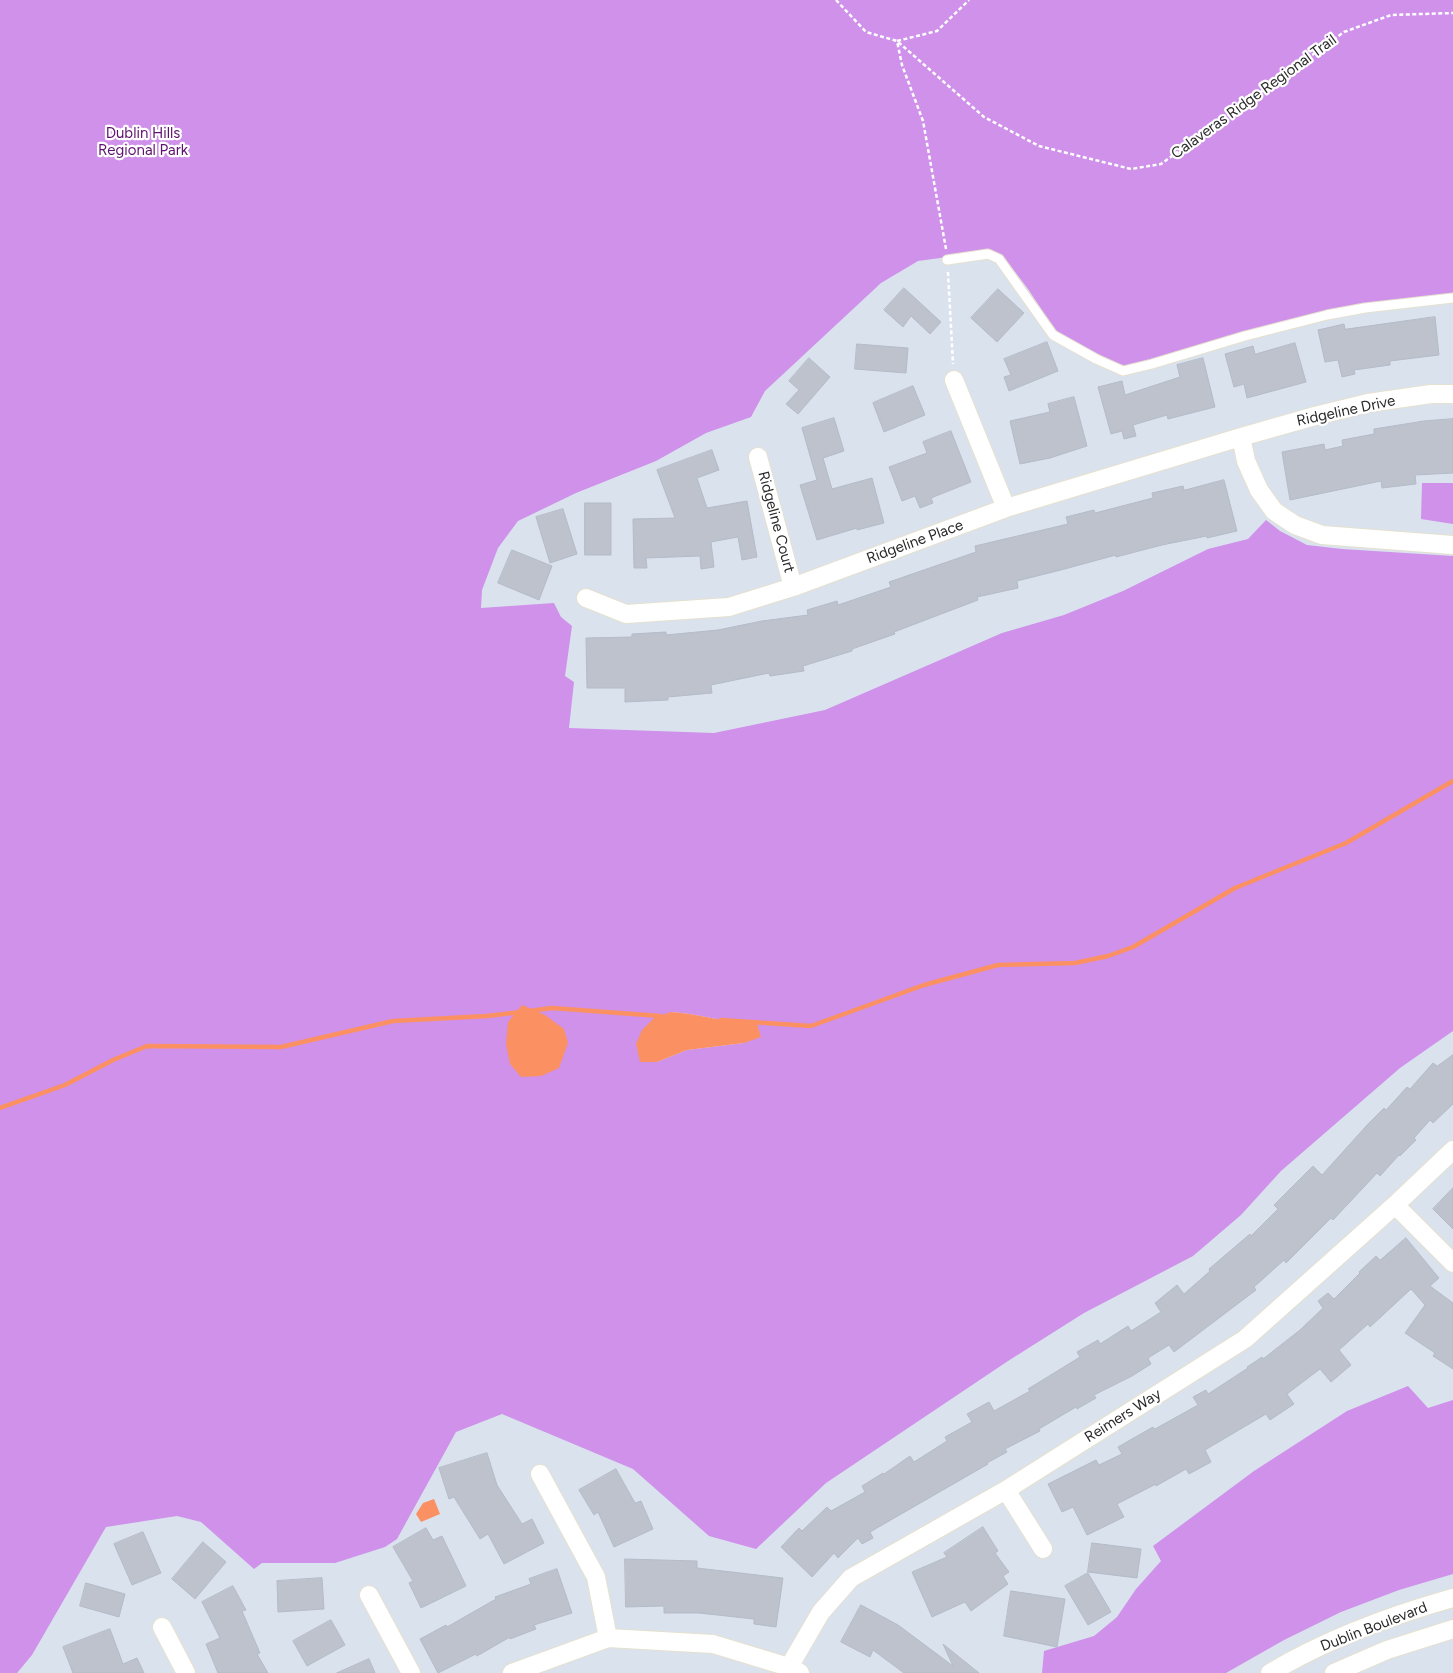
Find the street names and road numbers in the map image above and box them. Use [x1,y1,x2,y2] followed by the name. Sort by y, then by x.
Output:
[1168,31,1340,163] street label: Calaveras Ridge Regional Trail
[1295,392,1397,430] street label: Ridgeline Drive
[754,469,798,575] street label: Ridgeline Court
[864,516,966,568] street label: Ridgeline Place
[1081,1385,1165,1447] street label: Reimers Way
[1318,1598,1430,1656] street label: Dublin Boulevard

